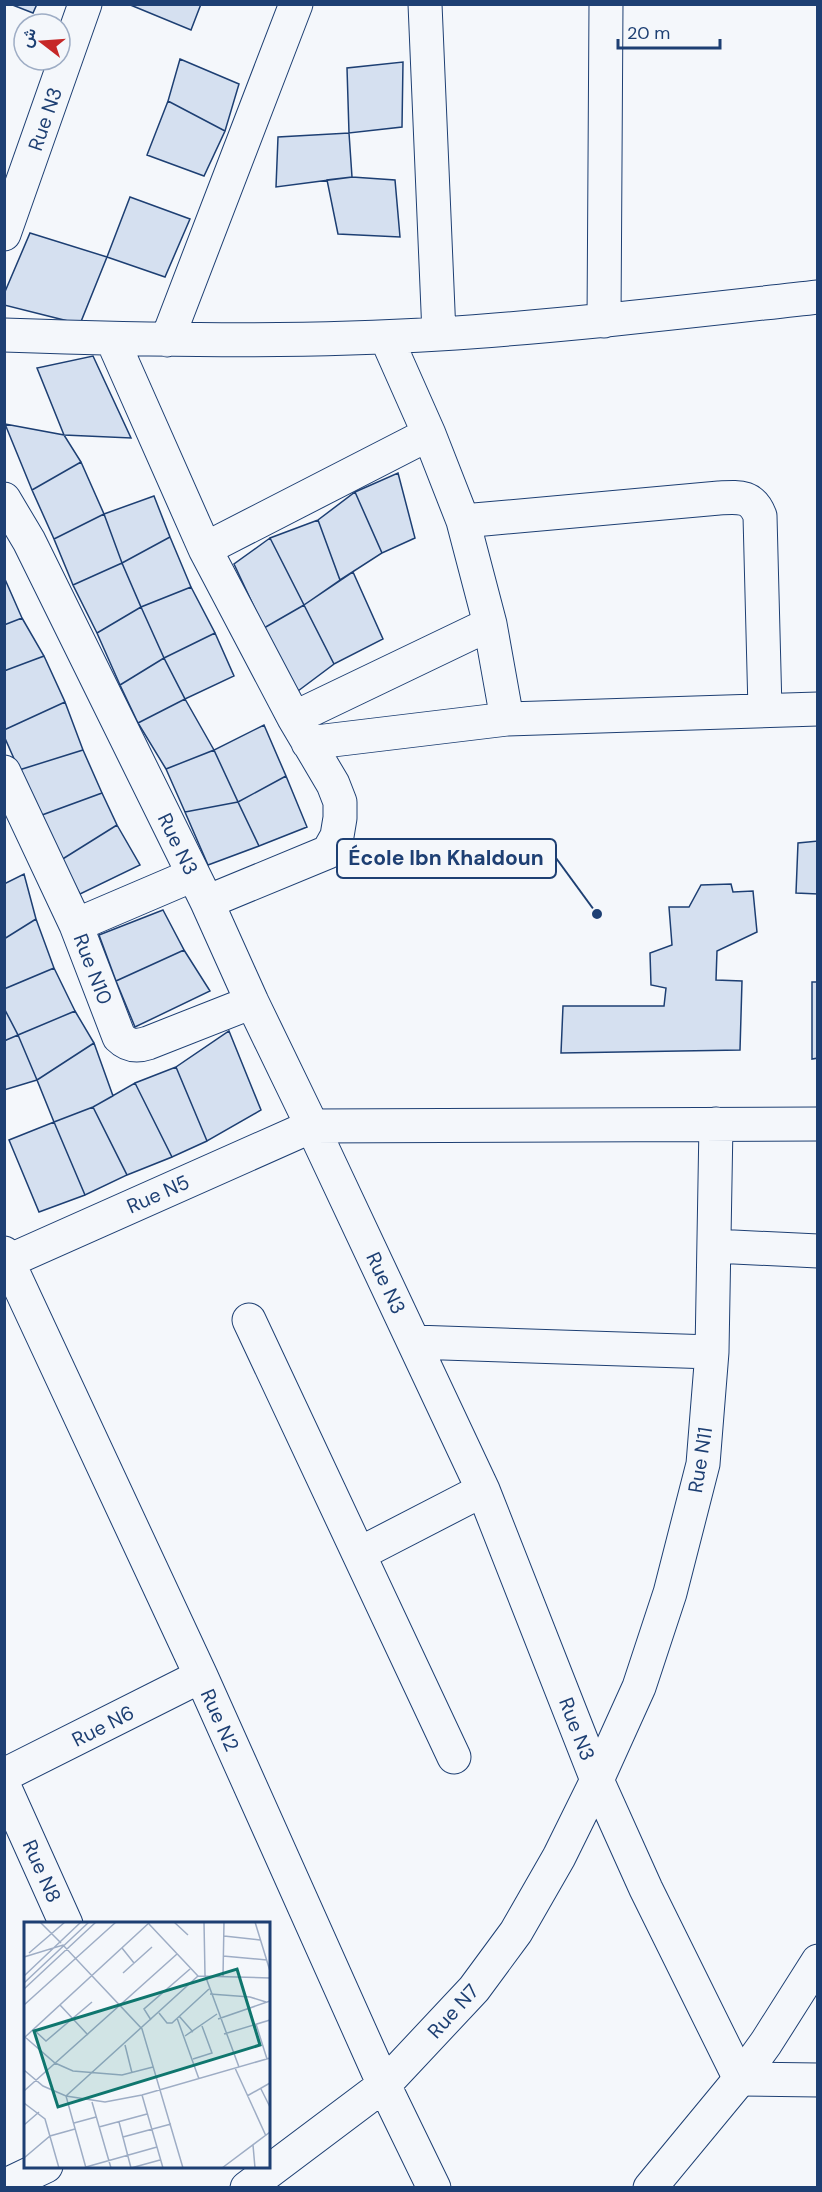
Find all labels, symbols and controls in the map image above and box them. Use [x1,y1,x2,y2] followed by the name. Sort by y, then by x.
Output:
[12,12,72,72] north arrow
[618,12,720,50] scale bar
[627,21,670,45] text: 20 m
[15,25,41,50] text: ش
[22,84,68,154] street label: Rue N3
[152,809,204,879] street label: Rue N3
[337,839,556,878] callout: École Ibn Khaldoun
[348,844,544,872] text: École Ibn Khaldoun
[68,930,118,1008] street label: Rue N10
[123,1169,193,1219] street label: Rue N5
[360,1248,412,1318] street label: Rue N3
[682,1425,718,1495] street label: Rue N11
[195,1685,245,1755] street label: Rue N2
[553,1694,601,1764] street label: Rue N3
[68,1699,138,1753] street label: Rue N6
[17,1836,67,1906] street label: Rue N8
[24,1922,270,2168] inset map
[422,1978,484,2044] street label: Rue N7

